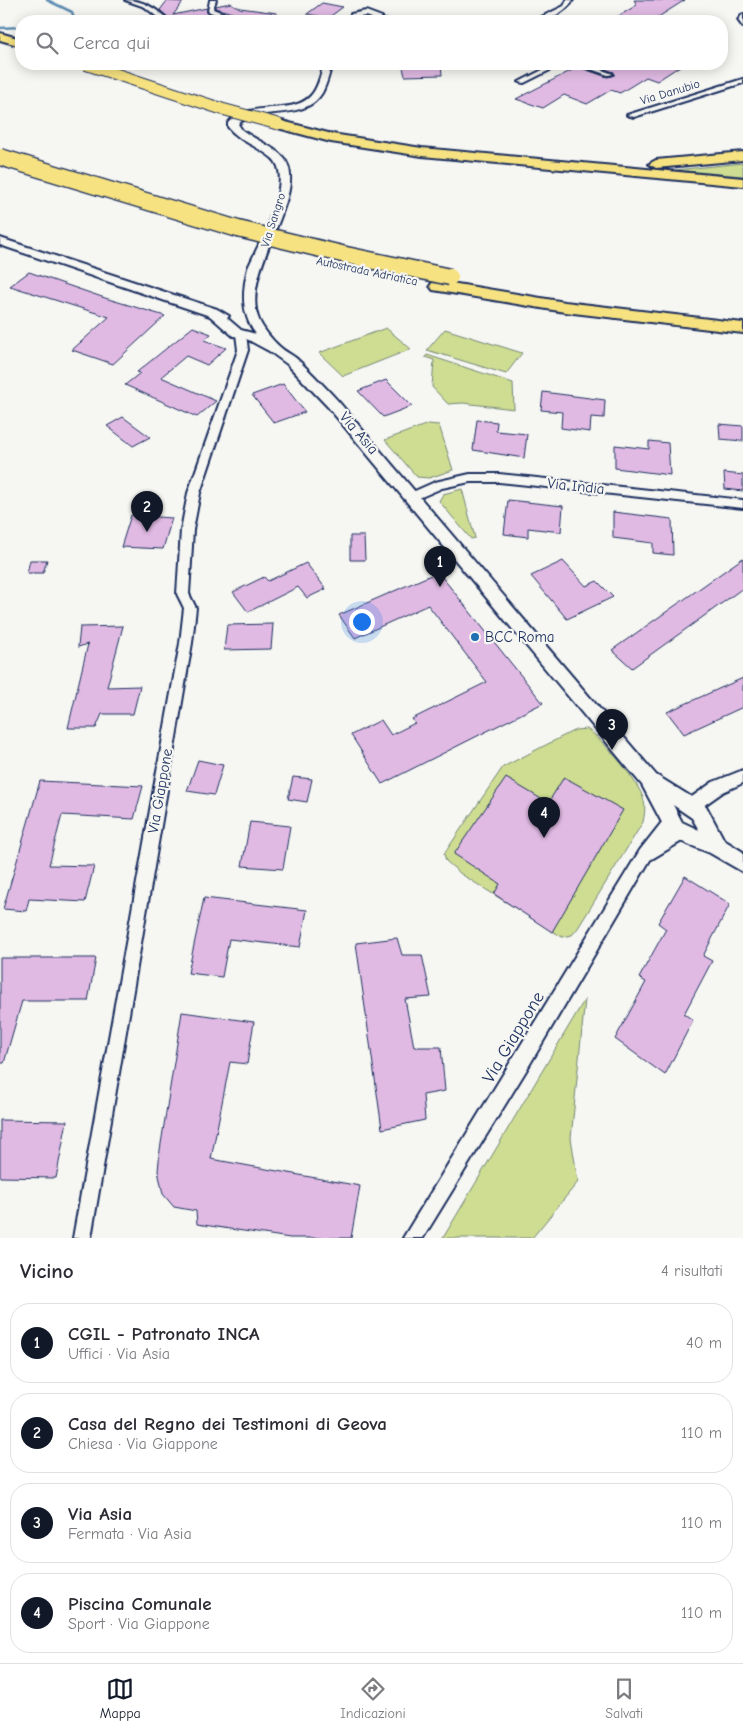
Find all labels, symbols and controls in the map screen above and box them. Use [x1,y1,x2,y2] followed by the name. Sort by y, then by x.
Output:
[15,15,728,70] search box
[33,29,61,57] icon: search
[73,32,150,54] text: Cerca qui
[639,76,701,108] street label: Via Danubio
[258,191,288,249] street label: Via Sangro
[315,253,419,289] street label: Autostrada Adriatica
[336,408,382,458] street label: Via Asia
[546,474,606,498] street label: Via India
[131,491,163,532] pin: 2
[424,546,456,587] pin: 1
[349,609,375,635] your location
[485,628,555,646] place label: BCC Roma
[469,631,481,643] marker: BCC Roma
[596,709,628,750] pin: 3
[144,747,176,835] street label: Via Giappone
[528,797,560,838] pin: 4
[478,988,549,1087] street label: Via Giappone
[20,1259,74,1283] text: Vicino
[661,1262,723,1280] text: 4 risultati
[68,1323,260,1345] text: CGIL - Patronato INCA
[34,1334,40,1352] text: 1
[686,1334,722,1352] text: 40 m
[68,1345,170,1363] text: Uffici · Via Asia
[68,1413,387,1435] text: Casa del Regno dei Testimoni di Geova
[33,1424,41,1442] text: 2
[681,1424,722,1442] text: 110 m
[68,1435,218,1453] text: Chiesa · Via Giappone
[68,1503,132,1525] text: Via Asia
[33,1514,41,1532] text: 3
[681,1514,722,1532] text: 110 m
[68,1525,192,1543] text: Fermata · Via Asia
[68,1593,211,1615] text: Piscina Comunale
[33,1604,41,1622] text: 4
[681,1604,722,1622] text: 110 m
[68,1615,210,1633] text: Sport · Via Giappone
[100,1675,141,1722] tab: Mappa
[340,1675,406,1722] tab: Indicazioni
[605,1675,643,1722] tab: Salvati

